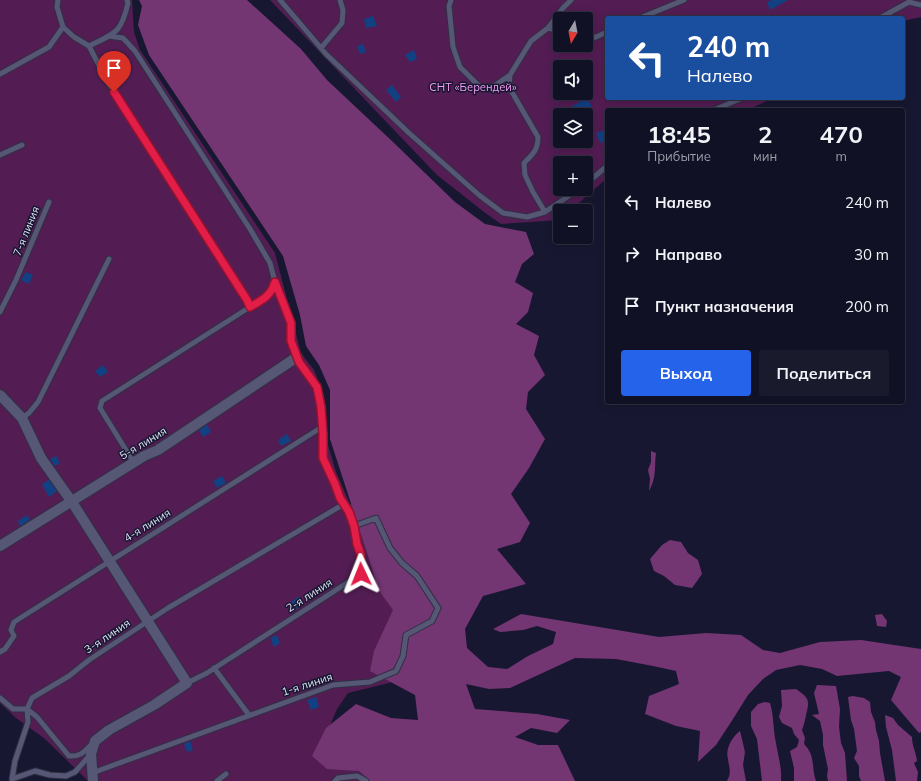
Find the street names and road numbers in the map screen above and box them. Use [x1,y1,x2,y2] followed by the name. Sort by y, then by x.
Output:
[10,204,42,258] street label: 7-я линия
[117,424,169,462] street label: 5-я линия
[121,505,173,545] street label: 4-я линия
[283,575,335,615] street label: 2-я линия
[81,616,133,656] street label: 3-я линия
[280,669,334,699] street label: 1-я линия

